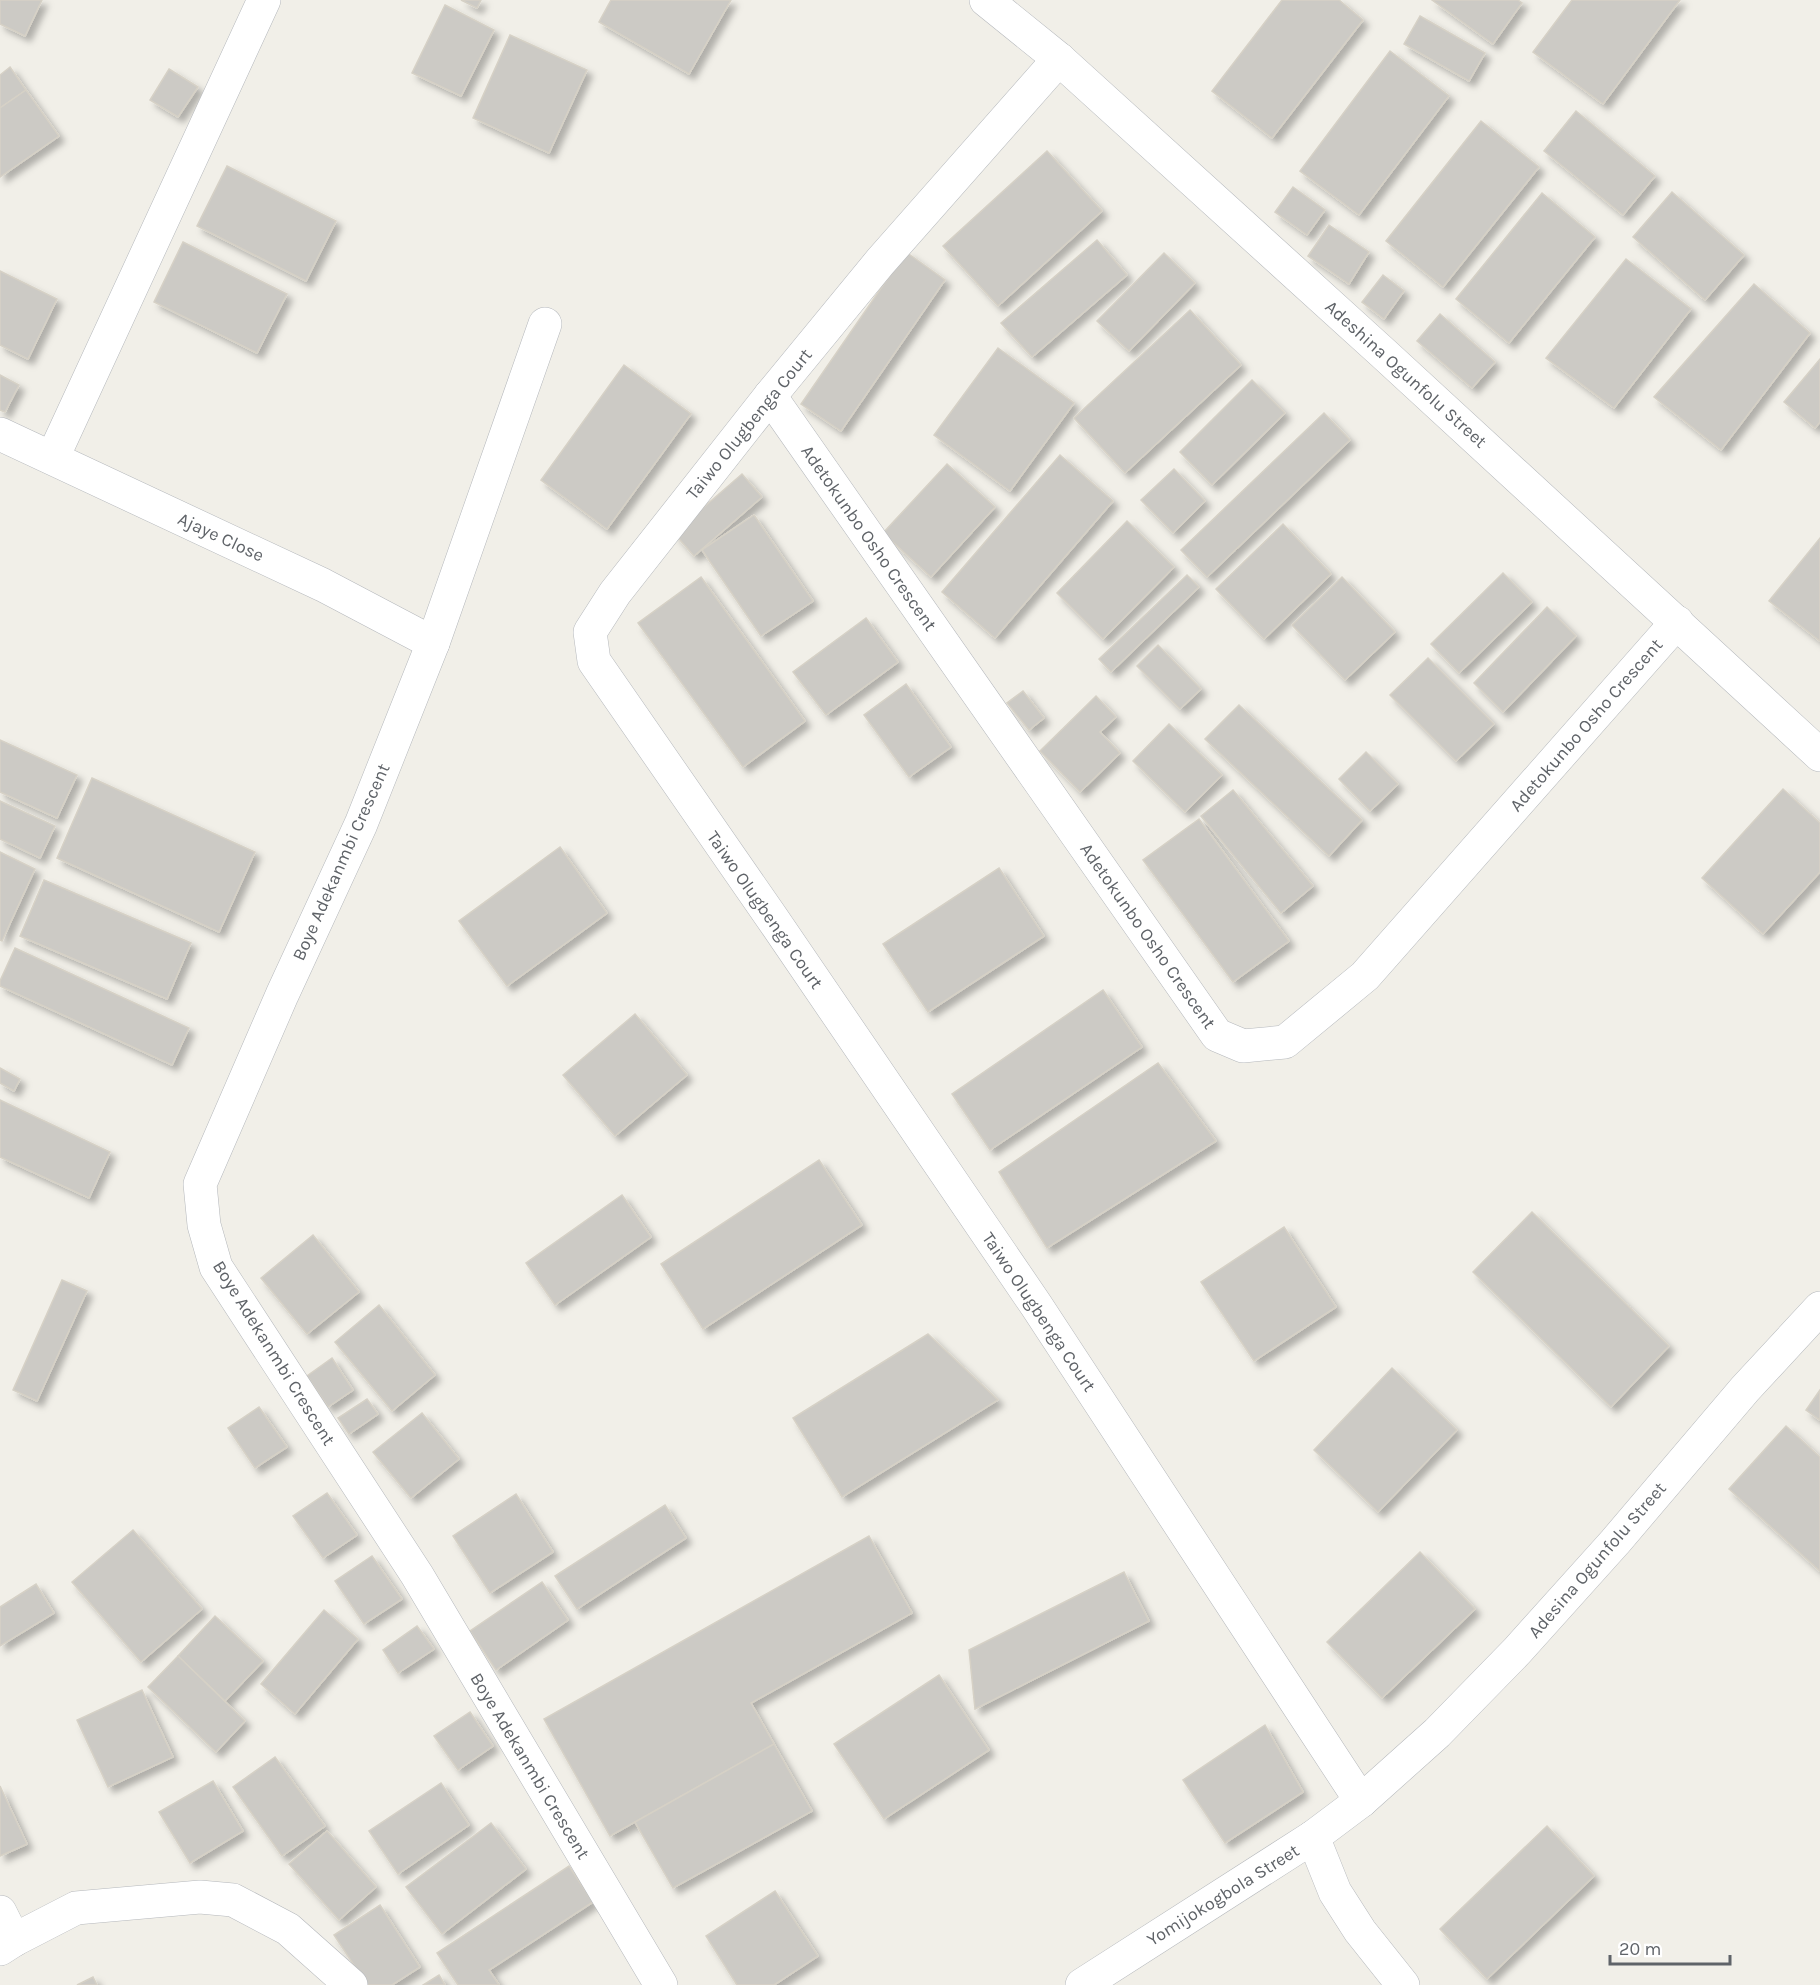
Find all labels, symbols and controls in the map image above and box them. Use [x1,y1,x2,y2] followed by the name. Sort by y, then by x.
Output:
[1321,296,1492,453] street label: Adeshina Ogunfolu Street
[681,344,817,504] street label: Taiwo Olugbenga Court
[796,441,942,635] street label: Adetokunbo Osho Crescent
[174,508,268,566] street label: Ajaye Close
[1505,634,1667,816] street label: Adetokunbo Osho Crescent
[288,760,395,964] street label: Boye Adekanmbi Crescent
[702,827,828,993] street label: Taiwo Olugbenga Court
[1075,839,1221,1033] street label: Adetokunbo Osho Crescent
[977,1228,1101,1396] street label: Taiwo Olugbenga Court
[208,1257,340,1450] street label: Boye Adekanmbi Crescent
[1523,1477,1671,1642] street label: Adesina Ogunfolu Street
[466,1669,595,1863] street label: Boye Adekanmbi Crescent
[1143,1839,1303,1951] street label: Yomijokogbola Street
[1610,1928,1730,1966] scale bar
[1619,1938,1661,1960] text: 20 m

